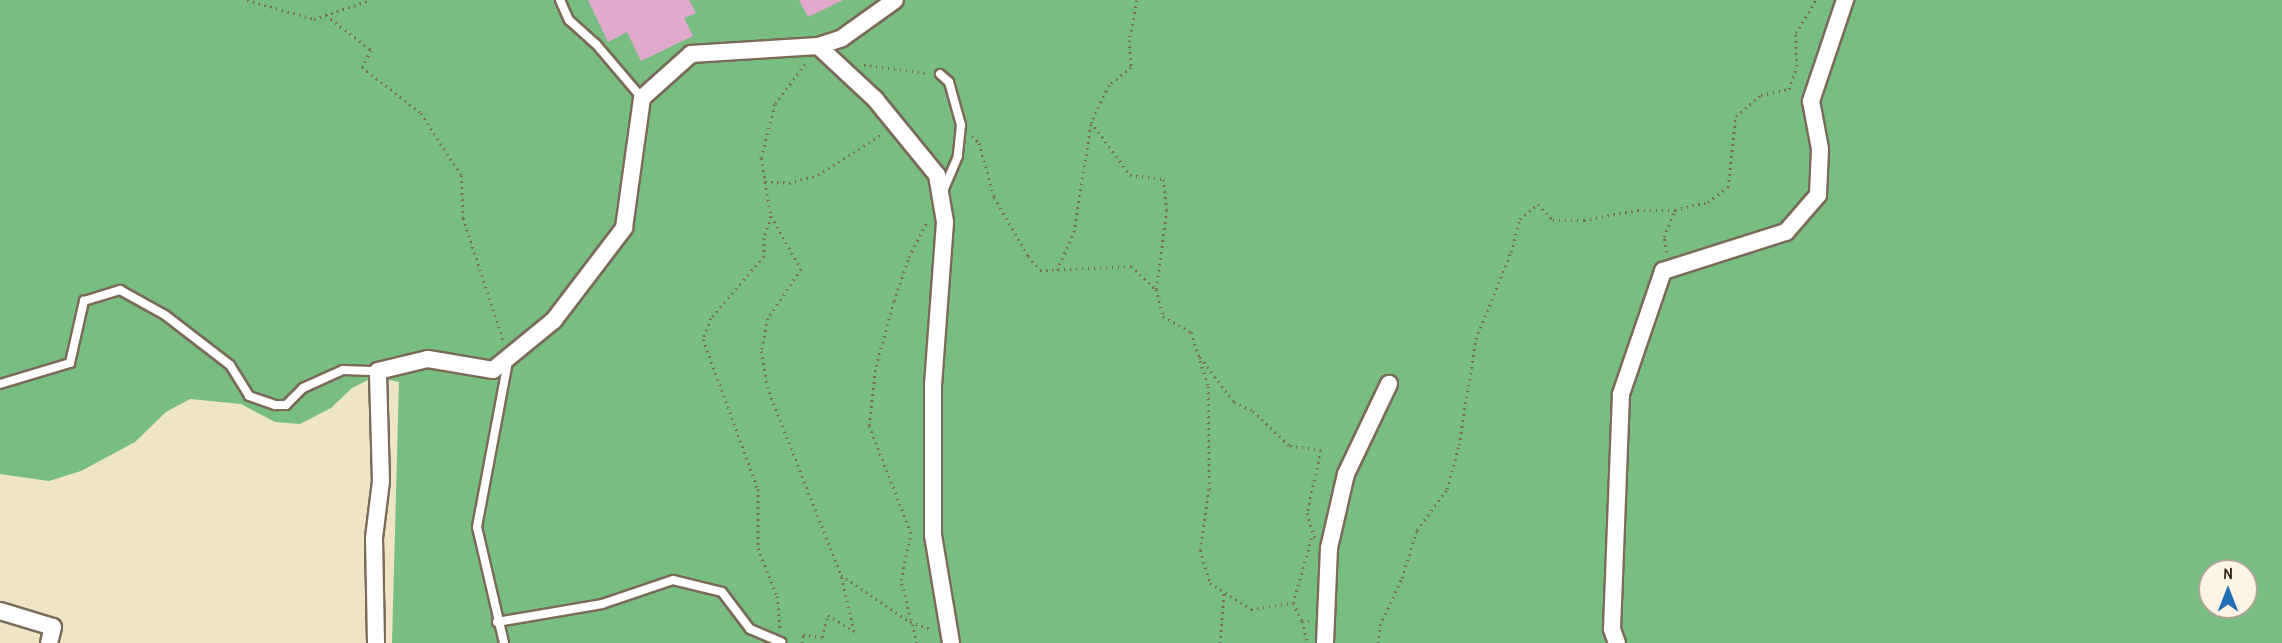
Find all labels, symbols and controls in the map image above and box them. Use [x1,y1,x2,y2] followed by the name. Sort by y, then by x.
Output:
[2198,559,2258,619] north arrow
[2224,562,2232,584] text: N

